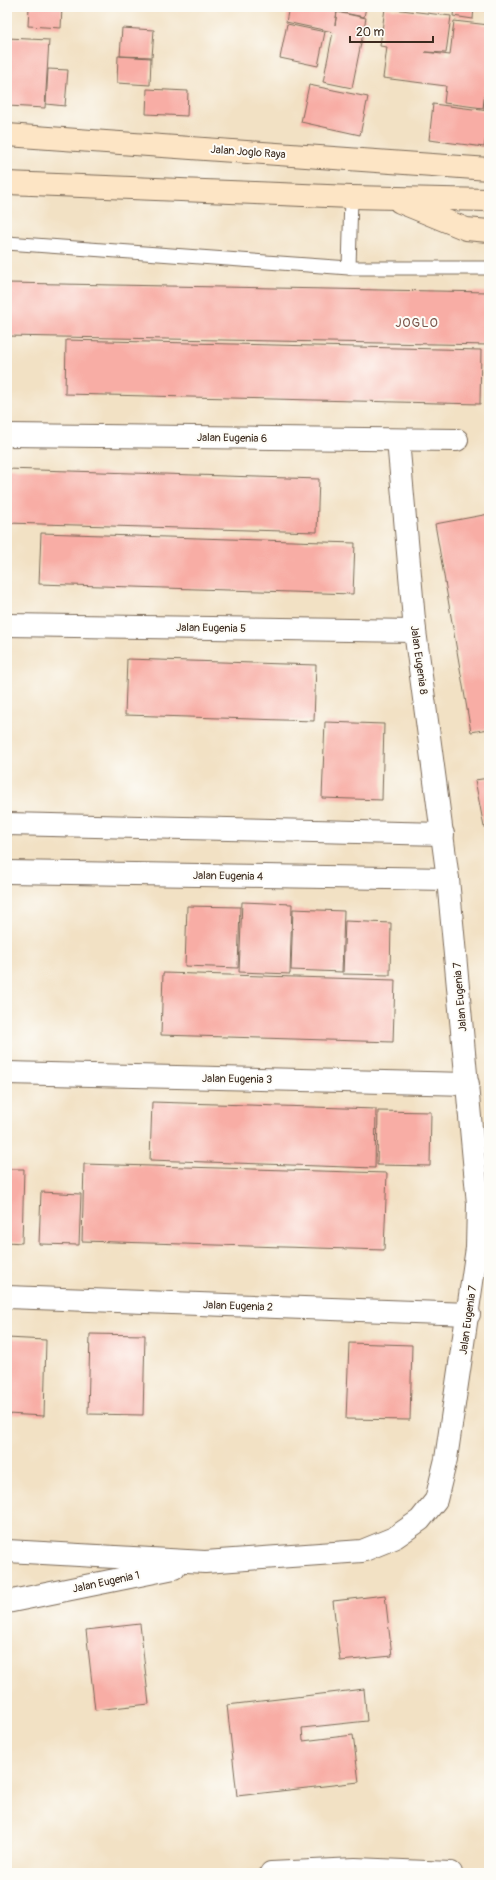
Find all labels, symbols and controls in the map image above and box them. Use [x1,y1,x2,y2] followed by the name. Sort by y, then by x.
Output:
[350,18,433,44] scale bar
[356,25,385,40] text: 20 m
[210,143,286,161] street label: Jalan Joglo Raya
[395,315,439,331] district label: JOGLO
[197,431,267,445] street label: Jalan Eugenia 6
[176,621,246,635] street label: Jalan Eugenia 5
[408,625,430,696] street label: Jalan Eugenia 8
[193,869,264,883] street label: Jalan Eugenia 4
[450,961,470,1032] street label: Jalan Eugenia 7
[202,1072,272,1086] street label: Jalan Eugenia 3
[457,1284,479,1356] street label: Jalan Eugenia 7
[203,1298,273,1314] street label: Jalan Eugenia 2
[71,1569,141,1595] street label: Jalan Eugenia 1

